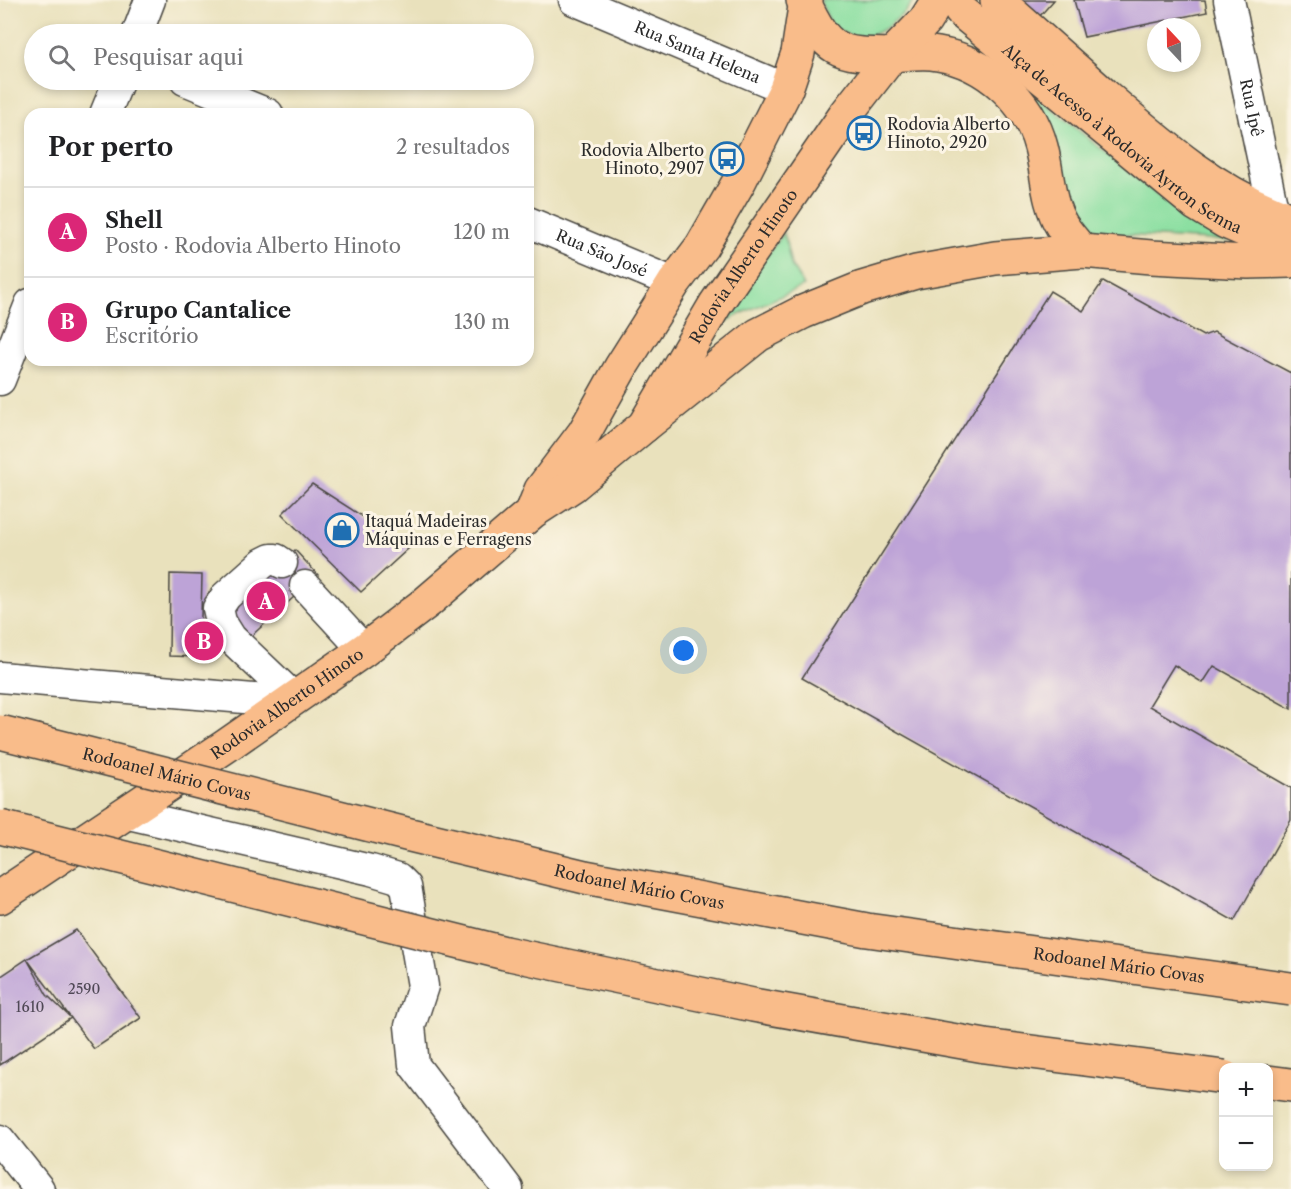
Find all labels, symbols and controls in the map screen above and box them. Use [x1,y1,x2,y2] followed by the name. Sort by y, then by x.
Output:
[632,17,764,87] street label: Rua Santa Helena
[1147,18,1201,72] north arrow
[24,24,534,90] search box
[998,39,1245,238] street label: Alça de Acesso à Rodovia Ayrton Senna
[45,41,78,74] icon: search
[93,44,243,71] text: Pesquisar aqui
[1236,77,1267,138] street label: Rua Ipê
[887,114,1010,152] place label: Rodovia Alberto Hinoto, 2920
[846,115,882,151] bus stop icon: Rodovia Alberto Hinoto, 2920
[48,131,173,163] text: Por perto
[396,135,510,159] text: 2 resultados
[581,140,704,178] place label: Rodovia Alberto Hinoto, 2907
[709,141,745,177] bus stop icon: Rodovia Alberto Hinoto, 2907
[685,185,802,347] street label: Rodovia Alberto Hinoto
[105,207,163,234] text: Shell
[60,220,75,244] text: A
[453,220,510,244] text: 120 m
[553,225,651,281] street label: Rua São José
[105,234,401,258] text: Posto · Rodovia Alberto Hinoto
[105,297,291,324] text: Grupo Cantalice
[60,310,75,334] text: B
[454,310,510,334] text: 130 m
[105,324,199,348] text: Escritório
[365,511,532,549] place label: Itaquá Madeiras Máquinas e Ferragens
[324,512,360,548] shop icon: Itaquá Madeiras Máquinas e Ferragens
[246,578,286,624] pin: A
[184,618,224,664] pin: B
[669,636,698,665] your location
[207,643,367,764] street label: Rodovia Alberto Hinoto
[80,743,253,805] street label: Rodoanel Mário Covas
[552,860,726,913] street label: Rodoanel Mário Covas
[1032,943,1206,987] street label: Rodoanel Mário Covas
[68,980,100,998] house number: 2590
[16,998,45,1016] house number: 1610
[1219,1063,1273,1171] map controls
[1219,1063,1273,1117] button: +
[1219,1117,1273,1171] button: −

